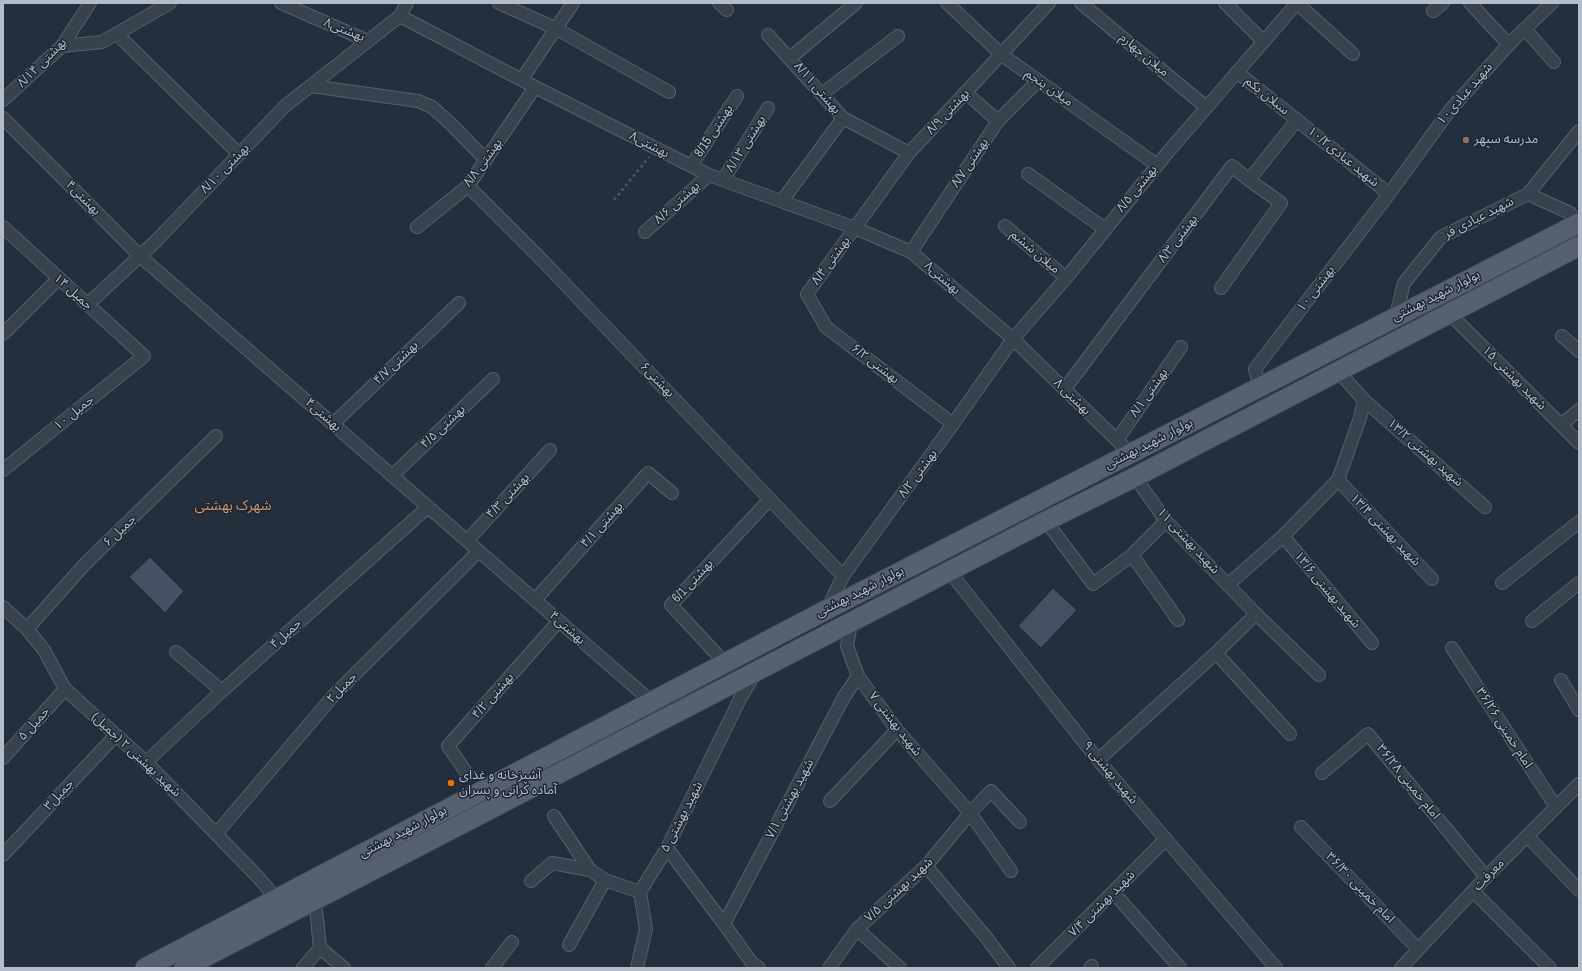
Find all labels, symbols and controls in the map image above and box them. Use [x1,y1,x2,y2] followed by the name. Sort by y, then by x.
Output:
[321,15,367,45] street label: بهشتی۸
[1116,30,1172,80] street label: میلان چهارم
[14,35,70,91] street label: بهشتی ۸/۱۴
[790,59,844,117] street label: بهشتی ۸/۱۱
[1434,60,1496,128] street label: شهید عبادی۱۰
[1022,66,1076,110] street label: میلان پنجم
[1242,74,1292,118] street label: سبلان یکم
[923,86,973,138] street label: بهشتی ۸/۹
[691,102,737,160] street label: بهشتی 8/15
[722,113,770,175] street label: بهشتی ۸/۱۳
[1304,123,1382,191] street label: شهید عبادی۱۰/۲
[626,128,672,162] street label: بهشتی۸
[1474,132,1538,148] place label: مدرسه سپهر
[948,135,992,191] street label: بهشتی ۸/۷
[1461,135,1471,145] marker: مدرسه سپهر
[460,136,506,190] street label: بهشتی ۸/۸
[197,141,253,197] street label: بهشتی ۸/۱۰
[1113,162,1161,216] street label: بهشتی ۸/۵
[62,177,104,219] street label: بهشتی۴
[651,178,703,228] street label: بهشتی ۸/۶
[1441,194,1517,242] street label: شهید عبادی فر
[1155,212,1201,266] street label: بهشتی ۸/۳
[1007,227,1063,277] street label: میلان ششم
[808,234,854,288] street label: بهشتی ۸/۴
[921,258,963,298] street label: بهشتی۸
[1294,263,1338,315] street label: بهشتی ۱۰
[1389,267,1483,325] street label: بولوار شهید بهشتی
[50,270,96,314] street label: جمیل ۱۴
[370,338,422,388] street label: بهشتی ۴/۷
[848,341,902,387] street label: بهشتی ۶/۲
[1478,342,1550,414] street label: شهید بهشتی ۱۵
[636,359,678,401] street label: بهشتی۶
[1126,365,1172,421] street label: بهشتی ۸/۱
[1050,375,1094,419] street label: ۸ بهشتی
[51,392,97,434] street label: جمیل ۱۰
[302,395,344,435] street label: بهشتی۴
[417,402,469,452] street label: بهشتی ۴/۵
[1102,415,1196,473] street label: بولوار شهید بهشتی
[1384,416,1466,490] street label: شهید بهشتی ۱۳/۲
[895,447,941,501] street label: بهشتی ۸/۲
[483,470,533,522] street label: بهشتی ۴/۳
[1346,490,1424,570] street label: شهید بهشتی ۱۳/۴
[195,498,271,514] district label: شهرک بهشتی
[577,499,627,551] street label: بهشتی ۴/۱
[1153,505,1223,577] street label: شهید بهشتی ۱۱
[100,512,140,550] street label: جمیل ۶
[1290,548,1364,632] street label: شهید بهشتی ۱۳/۶
[669,556,717,606] street label: بهشتی 6/1
[813,563,907,621] street label: بولوار شهید بهشتی
[546,608,588,648] street label: بهشتی۴
[267,616,305,652] street label: جمیل۴
[324,669,360,707] street label: جمیل۲
[469,670,517,722] street label: بهشتی ۴/۲
[1472,685,1536,771] street label: امام خمینی ۳۶/۲۶
[865,689,925,759] street label: شهید بهشتی ۷
[15,704,53,744] street label: جمیل ۵
[88,709,184,801] street label: شهید بهشتی ۲ (جمیل)
[1079,738,1141,808] street label: شهید بهشتی ۹
[1373,741,1443,823] street label: امام خمینی ۳۶/۲۸
[762,757,818,841] street label: شهید بهشتی ۷/۱
[459,768,557,799] place label: آشپزخانه و غذای آماده کرانی و پسران
[41,776,77,814] street label: جمیل۳
[446,778,456,788] marker: آشپزخانه و غذای آماده کرانی و پسران
[657,779,707,855] street label: شهید بهشتی ۵
[356,802,450,862] street label: بولوار شهید بهشتی
[1322,849,1398,927] street label: امام خمینی ۳۶/۳۰
[862,854,936,926] street label: شهید بهشتی ۷/۵
[1470,856,1508,894] street label: معرفت
[1065,867,1139,941] street label: شهید بهشتی ۷/۴

